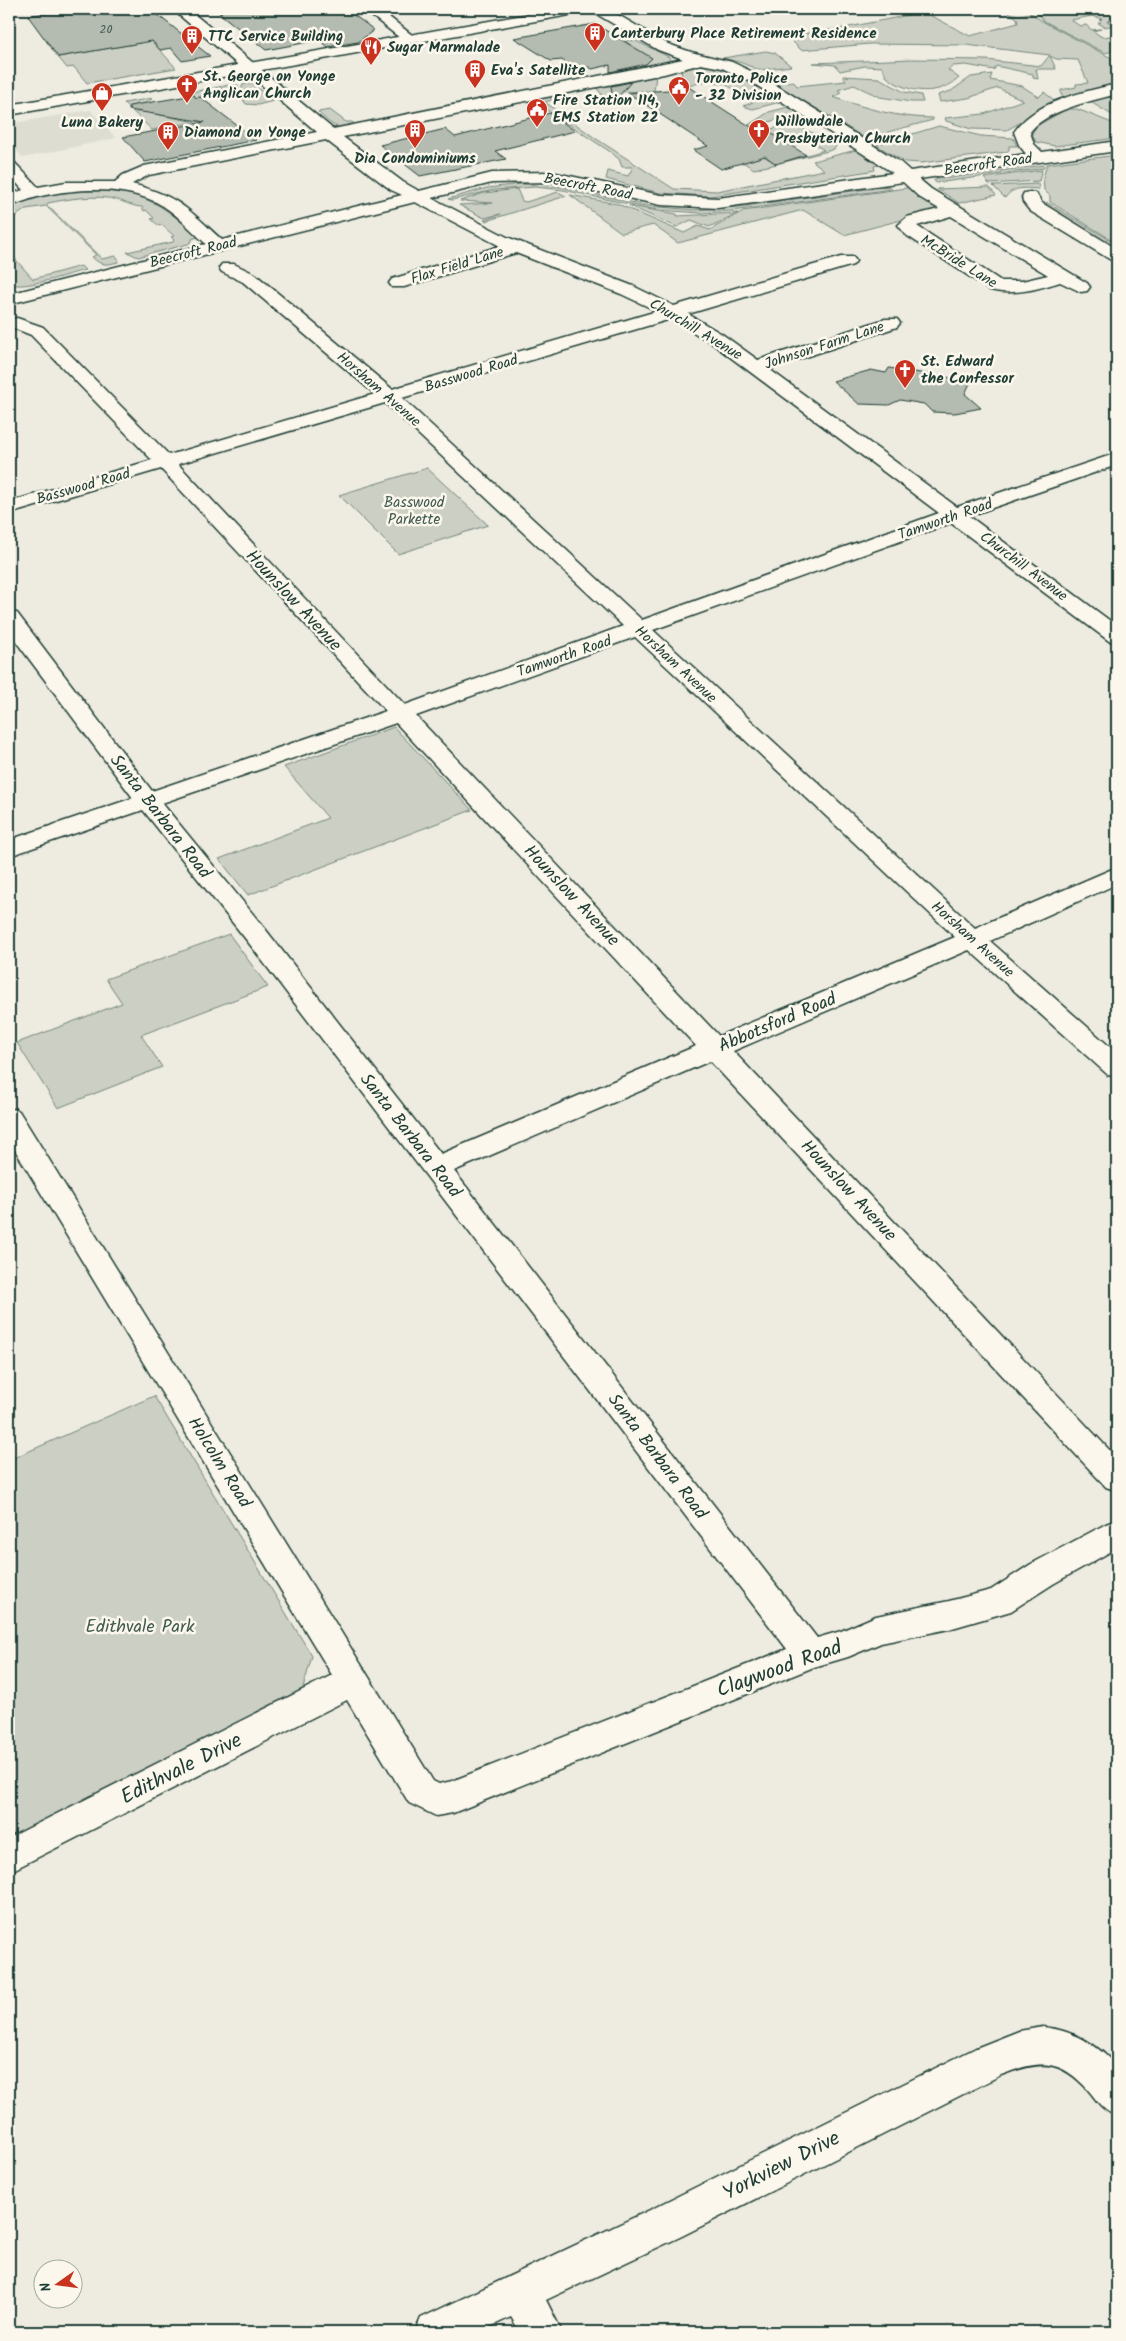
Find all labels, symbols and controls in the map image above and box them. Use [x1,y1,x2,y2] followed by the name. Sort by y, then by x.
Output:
[100,20,112,39] house number: 20
[583,21,607,52] building icon: Canterbury Place Retirement Residence
[611,22,877,46] place label: Canterbury Place Retirement Residence
[180,24,204,55] building icon: TTC Service Building
[208,25,343,49] place label: TTC Service Building
[359,35,383,66] restaurant icon: Sugar Marmalade
[387,36,501,60] place label: Sugar Marmalade
[463,58,487,89] building icon: Eva's Satellite
[491,59,586,83] place label: Eva's Satellite
[203,65,336,106] place label: St. George on Yonge Anglican Church
[695,67,788,108] place label: Toronto Police - 32 Division
[175,73,199,104] church icon: St. George on Yonge Anglican Church
[667,75,691,106] public building icon: Toronto Police - 32 Division
[90,81,114,112] shop icon: Luna Bakery
[553,89,659,130] place label: Fire Station 114, EMS Station 22
[525,97,549,128] public building icon: Fire Station 114, EMS Station 22
[775,110,911,151] place label: Willowdale Presbyterian Church
[61,111,143,135] place label: Luna Bakery
[403,118,427,149] building icon: Dia Condominiums
[747,118,771,149] church icon: Willowdale Presbyterian Church
[156,120,180,151] building icon: Diamond on Yonge
[184,121,307,145] place label: Diamond on Yonge
[354,147,476,171] place label: Dia Condominiums
[942,147,1034,183] street label: Beecroft Road
[542,167,634,207] street label: Beecroft Road
[915,229,1002,295] street label: McBride Lane
[147,230,240,275] street label: Beecroft Road
[408,240,507,292] street label: Flax Field Lane
[644,293,747,367] street label: Churchill Avenue
[761,315,888,377] street label: Johnson Farm Lane
[331,346,426,434] street label: Horsham Avenue
[422,348,521,400] street label: Basswood Road
[921,350,1014,391] place label: St. Edward the Confessor
[893,358,917,389] church icon: St. Edward the Confessor
[34,462,134,512] street label: Basswood Road
[384,491,445,532] park label: Basswood Parkette
[895,492,996,547] street label: Tamworth Road
[974,526,1073,608] street label: Churchill Avenue
[238,543,348,659] street label: Hounslow Avenue
[629,620,722,710] street label: Horsham Avenue
[514,629,615,684] street label: Tamworth Road
[102,748,219,886] street label: Santa Barbara Road
[516,838,626,954] street label: Hounslow Avenue
[925,896,1020,984] street label: Horsham Avenue
[714,985,842,1061] street label: Abbotsford Road
[352,1067,469,1205] street label: Santa Barbara Road
[793,1133,903,1249] street label: Hounslow Avenue
[600,1388,715,1527] street label: Santa Barbara Road
[179,1412,259,1515] street label: Holcolm Road
[86,1613,195,1642] park label: Edithvale Park
[712,1631,847,1707] street label: Claywood Road
[115,1724,249,1814] street label: Edithvale Drive
[717,2122,847,2210] street label: Yorkview Drive
[32,2258,82,2308] north arrow
[35,2280,58,2294] text: N

